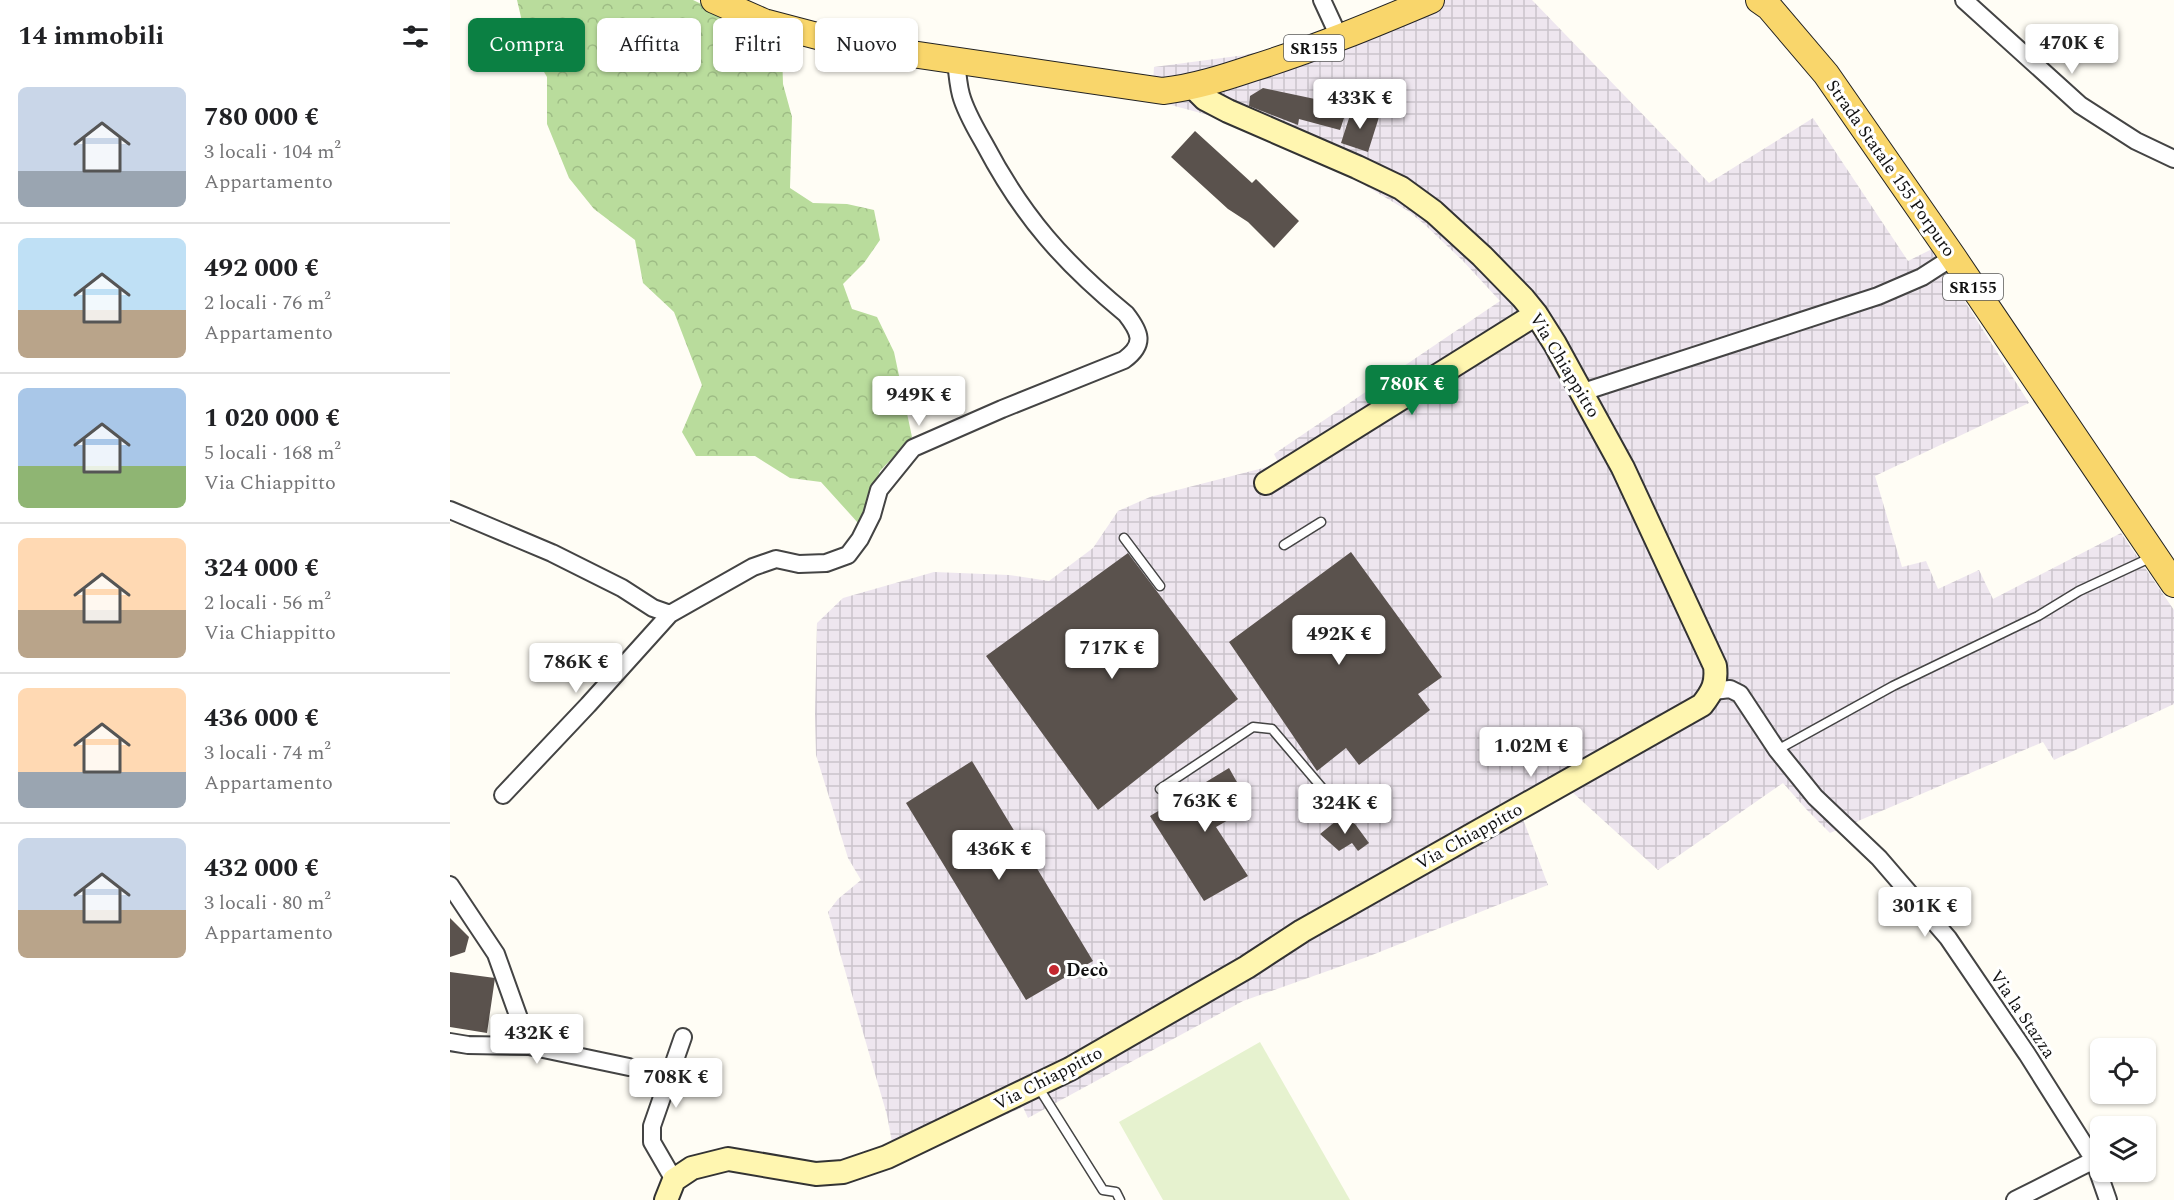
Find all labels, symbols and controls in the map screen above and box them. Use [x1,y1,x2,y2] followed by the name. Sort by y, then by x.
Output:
[18,16,164,56] text: 14 immobili
[468,18,585,72] chip: Compra
[597,18,701,72] chip: Affitta
[713,18,803,72] chip: Filtri
[815,18,918,72] chip: Nuovo
[399,20,432,53] icon: filters
[2023,24,2121,75] pin: 470K €
[2039,28,2105,58] text: 470K €
[1284,35,1344,61] road number: SR155
[1819,74,1962,262] street label: Strada Statale 155 Porpuro
[1311,79,1409,130] pin: 433K €
[1327,83,1393,113] text: 433K €
[204,97,319,137] text: 780 000 €
[66,111,138,183] icon: home
[204,137,341,167] text: 3 locali · 104 m²
[204,167,333,197] text: Appartamento
[204,248,319,288] text: 492 000 €
[66,262,138,334] icon: home
[1943,274,2003,300] road number: SR155
[204,288,331,318] text: 2 locali · 76 m²
[1522,307,1607,423] street label: Via Chiappitto
[204,318,333,348] text: Appartamento
[1363,365,1461,416] pin: 780K €
[1379,369,1445,399] text: 780K €
[870,376,968,427] pin: 949K €
[886,380,952,410] text: 949K €
[204,398,340,438] text: 1 020 000 €
[66,412,138,484] icon: home
[204,438,341,468] text: 5 locali · 168 m²
[204,468,336,498] text: Via Chiappitto
[204,548,319,588] text: 324 000 €
[66,562,138,634] icon: home
[204,588,331,618] text: 2 locali · 56 m²
[1290,615,1388,666] pin: 492K €
[204,618,336,648] text: Via Chiappitto
[1306,619,1372,649] text: 492K €
[1063,629,1161,680] pin: 717K €
[1079,633,1145,663] text: 717K €
[527,643,625,694] pin: 786K €
[543,647,609,677] text: 786K €
[204,698,319,738] text: 436 000 €
[66,712,138,784] icon: home
[1476,727,1586,778] pin: 1.02M €
[1493,731,1569,761] text: 1.02M €
[204,738,331,768] text: 3 locali · 74 m²
[204,768,333,798] text: Appartamento
[1156,782,1254,833] pin: 763K €
[1296,784,1394,835] pin: 324K €
[1172,786,1238,816] text: 763K €
[1312,788,1378,818] text: 324K €
[1411,796,1528,877] street label: Via Chiappitto
[950,830,1048,881] pin: 436K €
[966,834,1032,864] text: 436K €
[204,848,319,888] text: 432 000 €
[66,862,138,934] icon: home
[1876,887,1974,938] pin: 301K €
[204,888,331,918] text: 3 locali · 80 m²
[1892,891,1958,921] text: 301K €
[204,918,333,948] text: Appartamento
[1066,957,1108,984] place label: Decò
[1047,963,1061,977] marker: Decò
[1983,965,2062,1064] street label: Via la Stazza
[488,1014,586,1065] pin: 432K €
[504,1018,570,1048] text: 432K €
[2090,1038,2156,1182] map controls
[2090,1038,2156,1104] button: locate
[989,1039,1107,1117] street label: Via Chiappitto
[627,1058,725,1109] pin: 708K €
[643,1062,709,1092] text: 708K €
[2090,1116,2156,1182] button: layers

